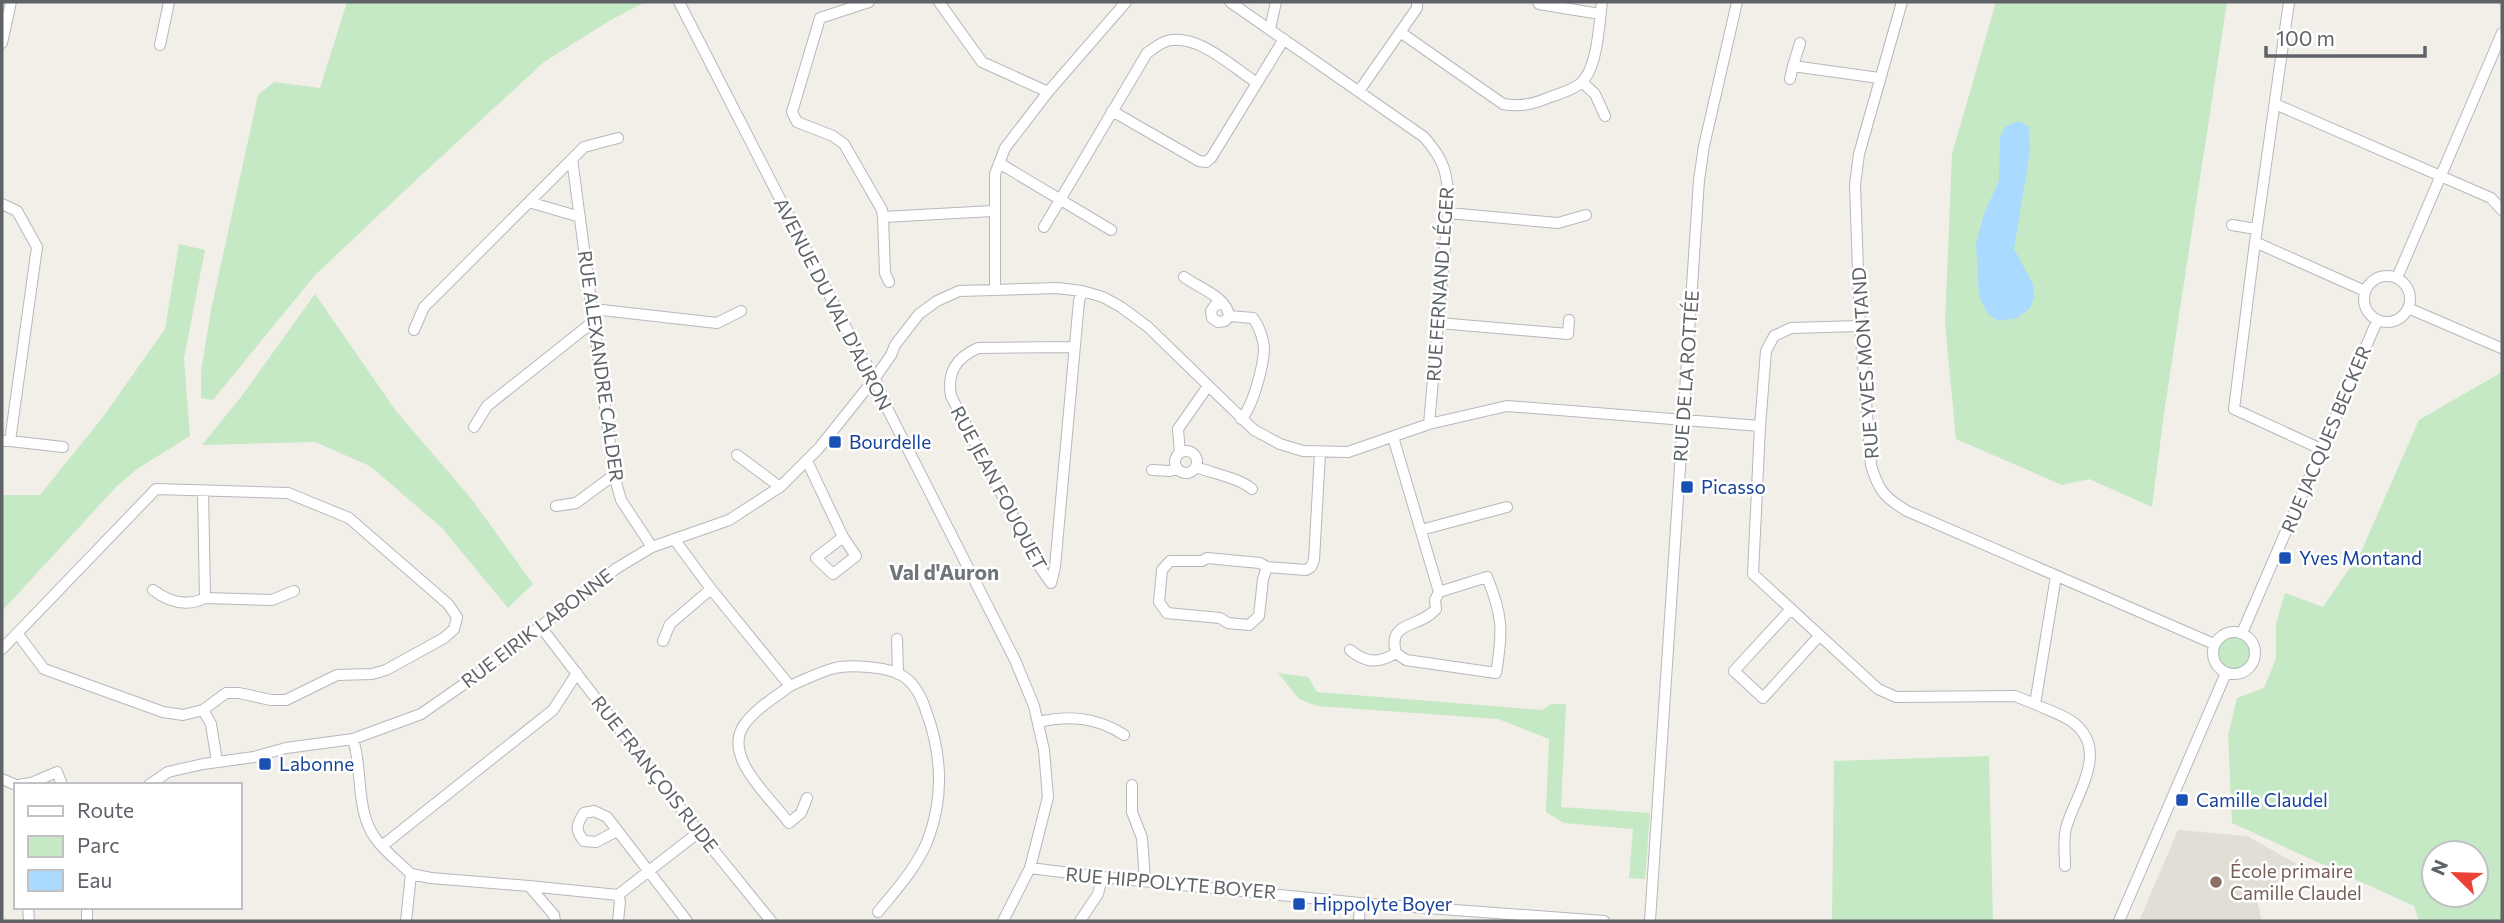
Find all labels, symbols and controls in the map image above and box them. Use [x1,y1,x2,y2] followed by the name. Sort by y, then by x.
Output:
[2266,14,2425,58] scale bar
[2276,25,2335,50] text: 100 m
[1421,185,1458,382] street label: RUE FERNAND LÉGER
[770,194,897,414] street label: AVENUE DU VAL D'AURON
[574,249,629,483] street label: RUE ALEXANDRE CALDER
[1846,266,1883,460] street label: RUE YVES MONTAND
[1668,289,1703,463] street label: RUE DE LA ROTTÉE
[2276,342,2375,536] street label: RUE JACQUES BECKER
[947,402,1052,574] street label: RUE JEAN FOUQUET
[849,430,931,453] place label: Bourdelle
[827,434,843,450] marker: Bourdelle
[1701,475,1766,498] place label: Picasso
[1679,479,1695,495] marker: Picasso
[2299,546,2422,569] place label: Yves Montand
[2277,550,2293,566] marker: Yves Montand
[889,559,999,584] district label: Val d'Auron
[456,563,617,692] street label: RUE EIRIK LABONNE
[587,691,724,857] street label: RUE FRANÇOIS RUDE
[279,752,354,775] place label: Labonne
[257,756,273,772] marker: Labonne
[14,783,242,909] legend
[2196,788,2328,811] place label: Camille Claudel
[2174,792,2190,808] marker: Camille Claudel
[77,797,134,822] text: Route
[77,832,120,857] text: Parc
[2420,839,2490,909] north arrow
[2426,856,2452,878] text: N
[2230,859,2362,904] place label: École primaire Camille Claudel
[1065,862,1278,903] street label: RUE HIPPOLYTE BOYER
[77,867,112,892] text: Eau
[2208,874,2224,890] marker: École primaire Camille Claudel
[1313,892,1453,915] place label: Hippolyte Boyer
[1291,896,1307,912] marker: Hippolyte Boyer

